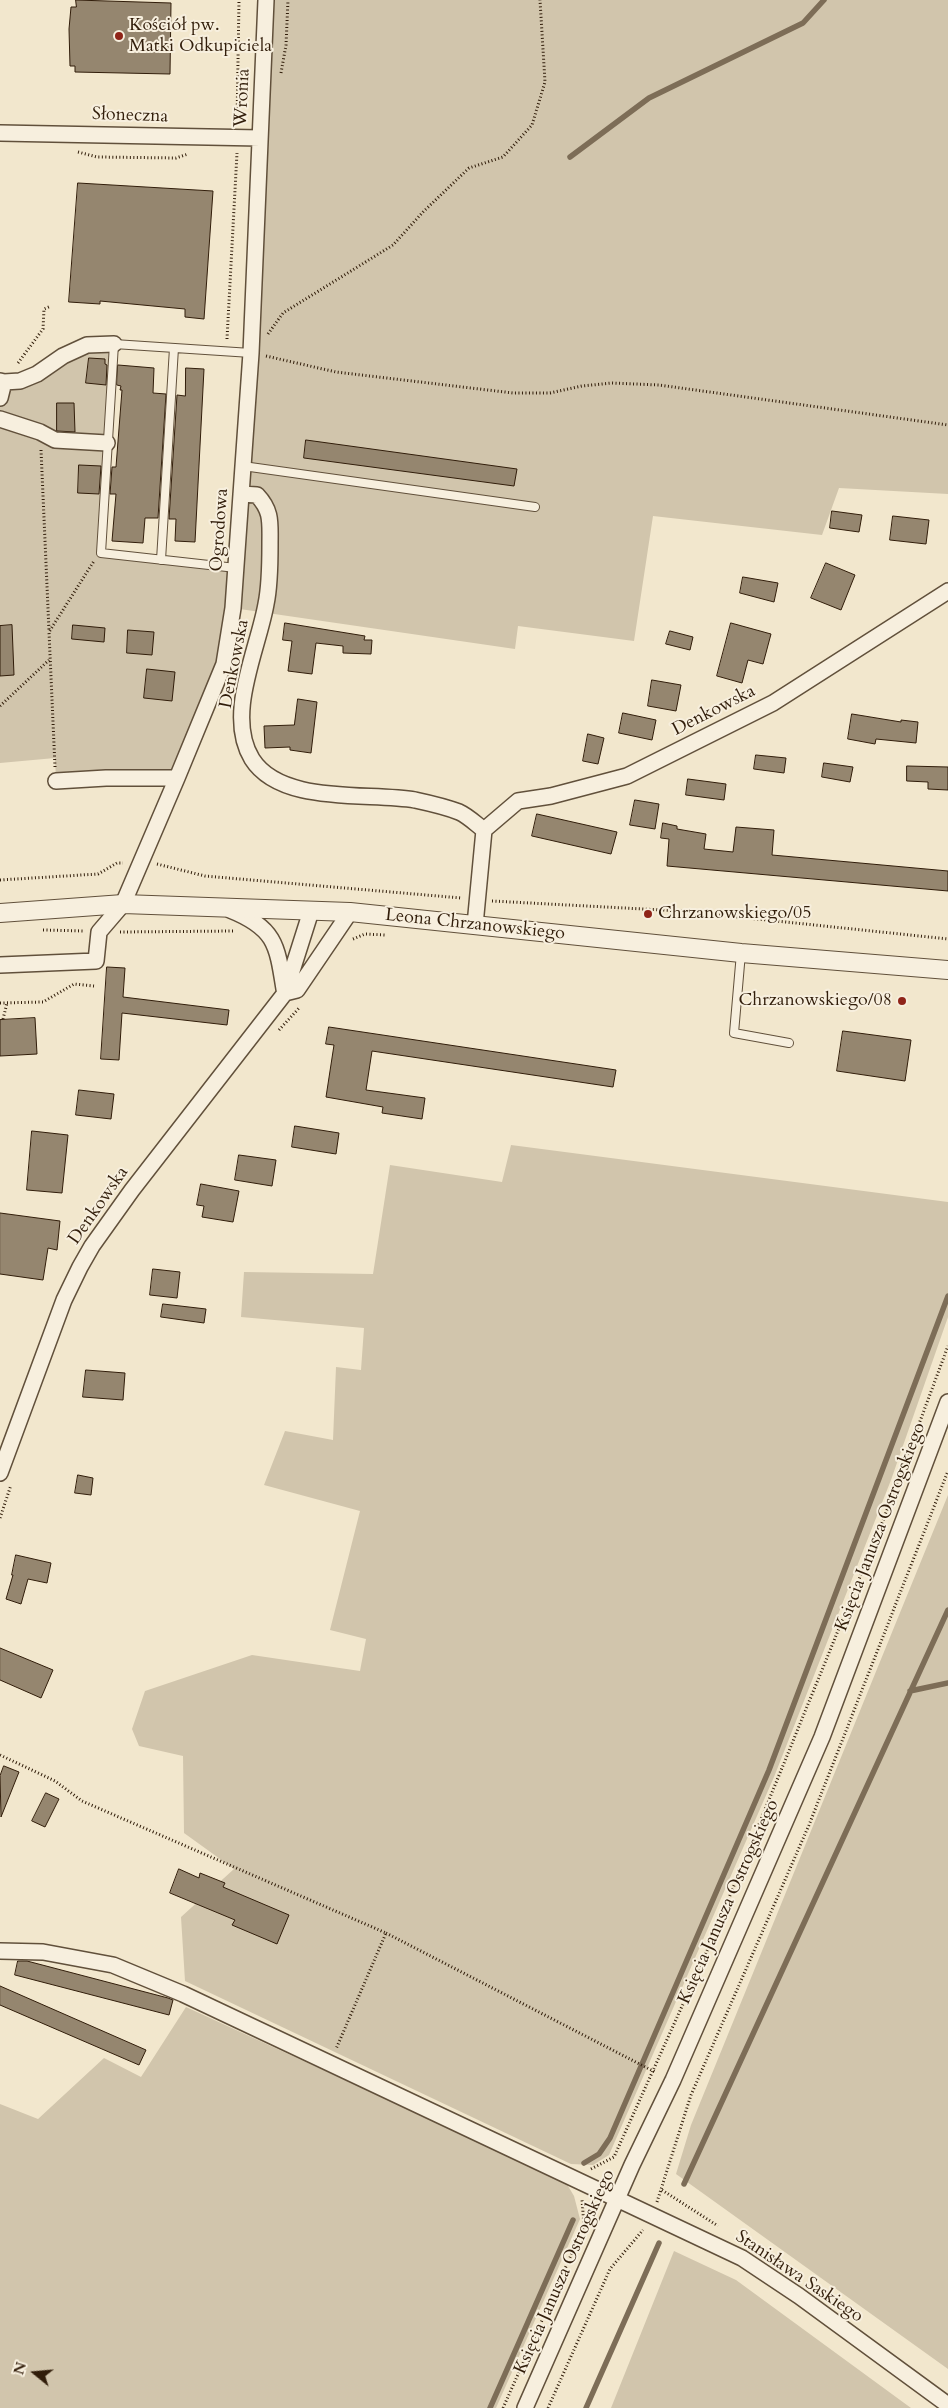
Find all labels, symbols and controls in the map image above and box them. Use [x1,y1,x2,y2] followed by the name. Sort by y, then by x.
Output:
[129,15,272,58] place label: Kościół pw. Matki Odkupiciela
[113,30,125,42] marker: Kościół pw. Matki Odkupiciela
[231,68,255,128] street label: Wronia
[91,104,169,128] street label: Słoneczna
[206,488,234,572] street label: Ogrodowa
[216,618,254,710] street label: Denkowska
[669,681,759,741] street label: Denkowska
[658,903,811,925] place label: Chrzanowskiego/05
[384,905,566,945] street label: Leona Chrzanowskiego
[642,908,654,920] marker: Chrzanowskiego/05
[739,990,892,1012] place label: Chrzanowskiego/08
[896,995,908,1007] marker: Chrzanowskiego/08
[64,1163,134,1249] street label: Denkowska
[831,1420,931,1634] street label: Księcia Janusza Ostrogskiego
[674,1796,784,2008] street label: Księcia Janusza Ostrogskiego
[510,2166,620,2378] street label: Księcia Janusza Ostrogskiego
[731,2226,867,2328] street label: Stanisława Saskiego
[10,2348,60,2398] north arrow
[9,2360,31,2377] text: N

